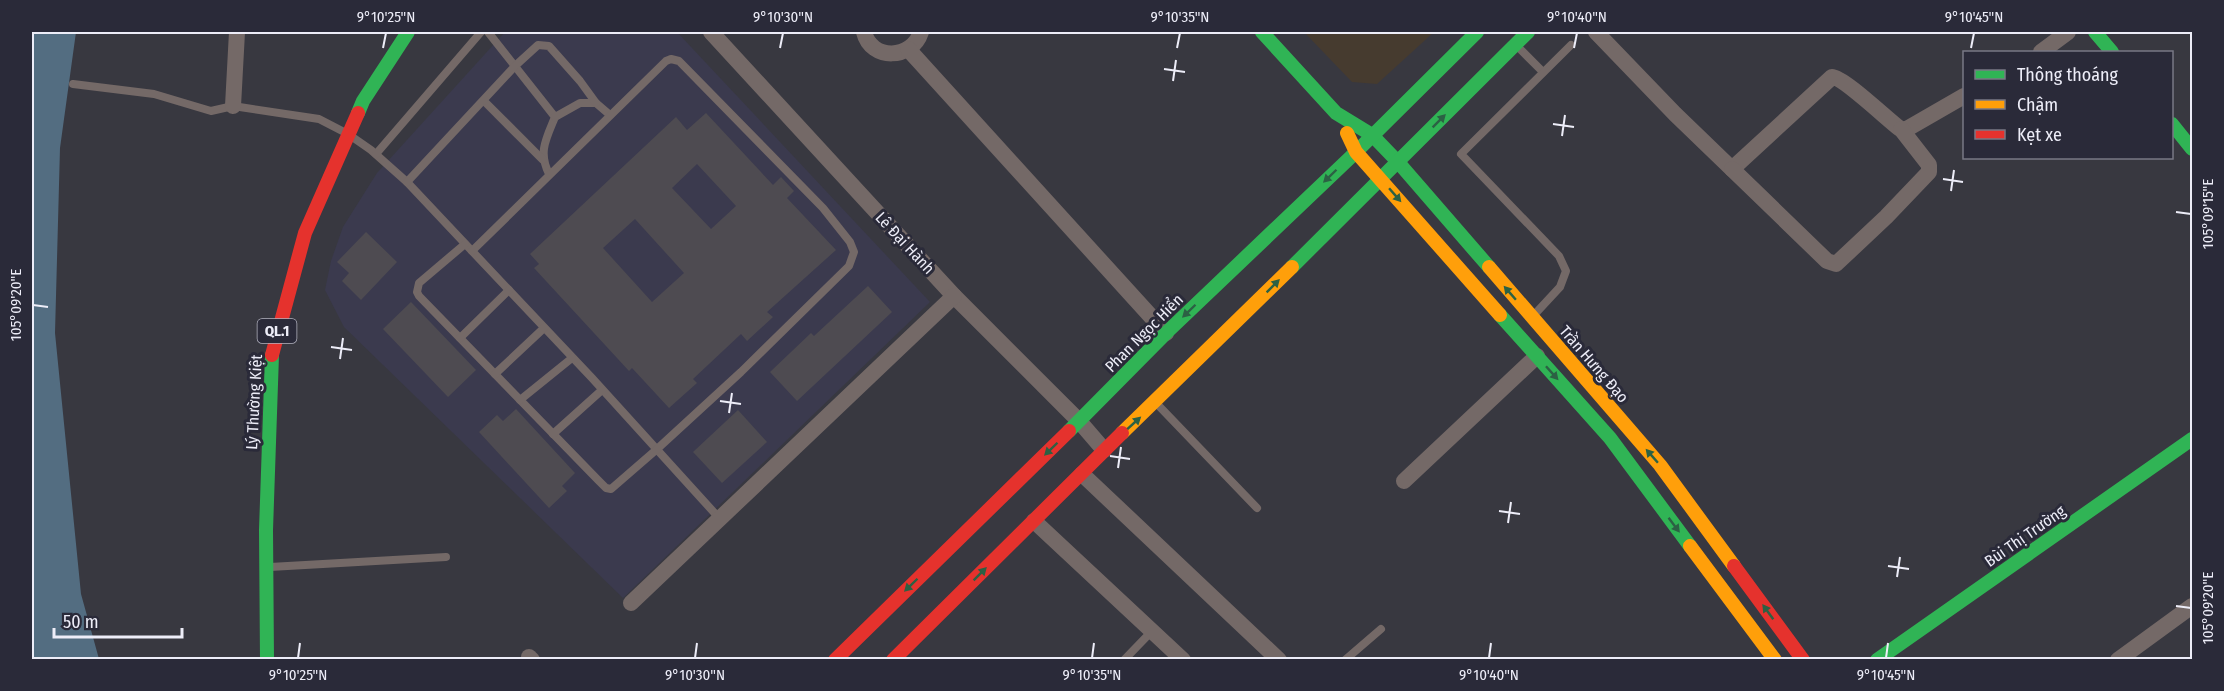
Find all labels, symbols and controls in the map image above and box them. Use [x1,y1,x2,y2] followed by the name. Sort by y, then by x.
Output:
[357,8,415,26] text: 9°10'25"N
[753,8,813,26] text: 9°10'30"N
[1151,8,1209,26] text: 9°10'35"N
[1547,8,1607,26] text: 9°10'40"N
[1945,8,2003,26] text: 9°10'45"N
[1963,51,2173,159] legend
[2017,64,2118,86] text: Thông thoáng
[2017,94,2058,116] text: Chậm
[1431,114,1445,128] one-way arrow
[2017,124,2062,146] text: Kẹt xe
[1324,169,1338,183] one-way arrow
[2199,179,2217,249] text: 105°09'15"E
[1388,187,1401,202] one-way arrow
[872,208,938,278] street label: Lê Đại Hành
[7,269,25,341] text: 105°09'20"E
[1265,279,1280,293] one-way arrow
[1504,285,1517,301] one-way arrow
[1100,289,1187,376] street label: Phan Ngọc Hiển
[1182,304,1197,317] one-way arrow
[258,319,296,343] road number: QL.1
[1555,321,1633,406] street label: Trần Hưng Đạo
[242,353,266,450] street label: Lý Thường Kiệt
[1545,365,1558,380] one-way arrow
[1126,416,1141,430] one-way arrow
[1044,441,1058,455] one-way arrow
[1646,449,1659,464] one-way arrow
[1981,501,2069,571] street label: Bùi Thị Trường
[1668,517,1680,532] one-way arrow
[972,568,986,582] one-way arrow
[2199,572,2217,644] text: 105°09'20"E
[904,578,919,592] one-way arrow
[54,601,182,639] scale bar
[1763,605,1775,620] one-way arrow
[63,611,99,633] text: 50 m
[269,666,327,684] text: 9°10'25"N
[665,666,725,684] text: 9°10'30"N
[1063,666,1121,684] text: 9°10'35"N
[1459,666,1519,684] text: 9°10'40"N
[1857,666,1915,684] text: 9°10'45"N

